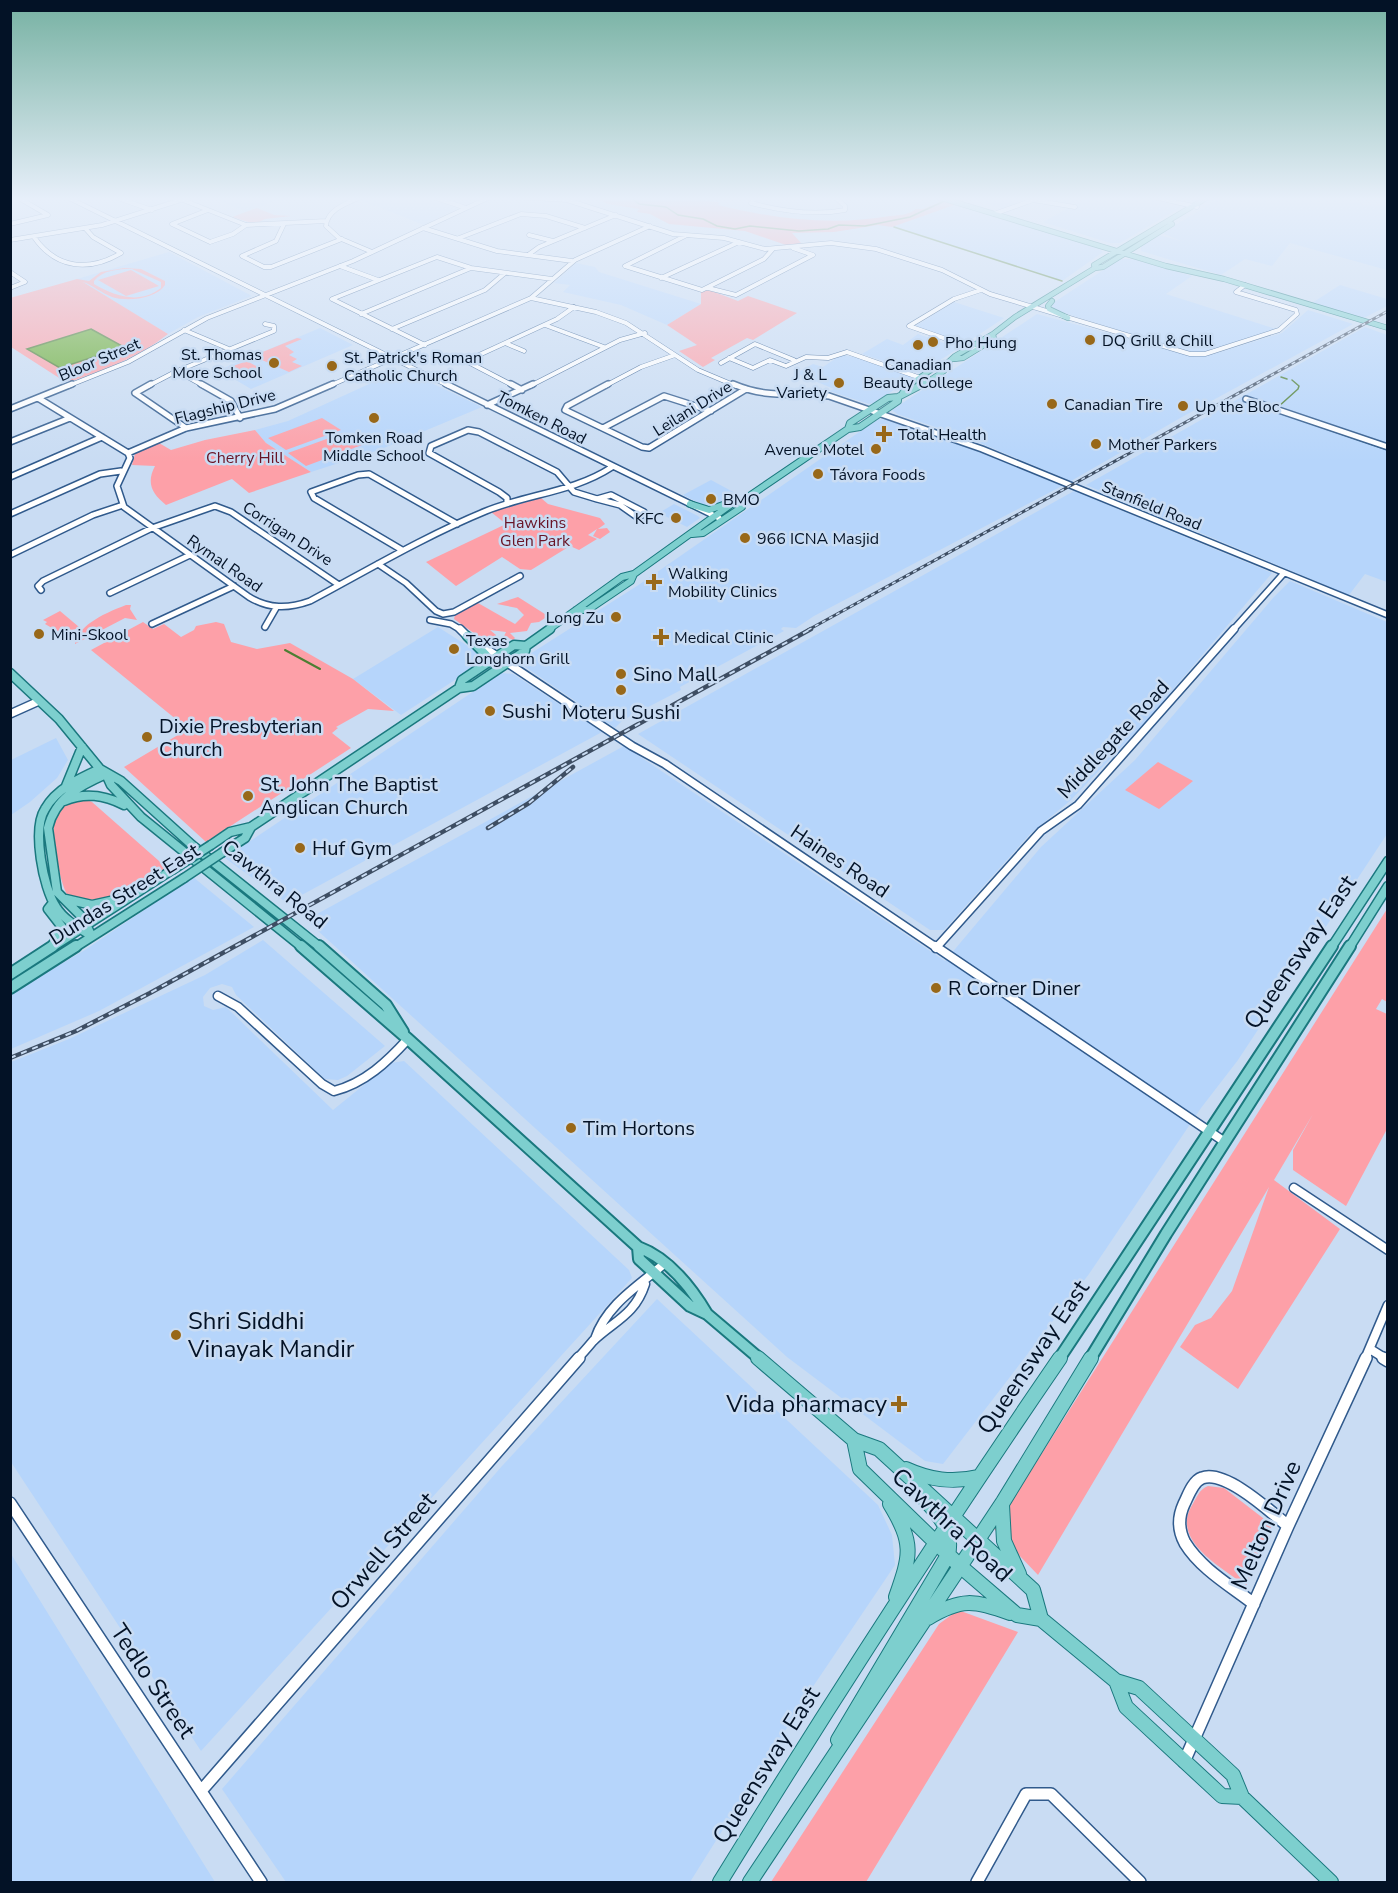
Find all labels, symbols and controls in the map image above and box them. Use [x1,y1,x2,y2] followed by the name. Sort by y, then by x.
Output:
[1102,330,1213,352] place label: DQ Grill & Chill
[945,332,1017,354] place label: Pho Hung
[55,333,144,387] street label: Bloor Street
[1083,333,1097,347] marker: DQ Grill & Chill
[926,335,940,349] marker: Pho Hung
[911,338,925,352] marker: Canadian Beauty College
[172,344,262,384] place label: St. Thomas More School
[344,347,482,387] place label: St. Patrick's Roman Catholic Church
[863,354,973,394] place label: Canadian Beauty College
[267,356,281,370] marker: St. Thomas More School
[325,359,339,373] marker: St. Patrick's Roman Catholic Church
[776,364,828,404] place label: J & L Variety
[649,376,736,442] street label: Leilani Drive
[832,376,846,390] marker: J & L Variety
[172,384,278,430] street label: Flagship Drive
[493,386,590,450] street label: Tomken Road
[1064,394,1163,416] place label: Canadian Tire
[1195,396,1280,418] place label: Up the Bloc
[1045,397,1059,411] marker: Canadian Tire
[1176,399,1190,413] marker: Up the Bloc
[367,411,381,425] marker: Tomken Road Middle School
[898,424,987,446] place label: Total Health
[875,425,893,443] marker: Total Health
[323,427,425,467] place label: Tomken Road Middle School
[1108,434,1217,456] place label: Mother Parkers
[1089,437,1103,451] marker: Mother Parkers
[764,439,864,461] place label: Avenue Motel
[869,442,883,456] marker: Avenue Motel
[206,447,284,469] park label: Cherry Hill
[830,464,925,486] place label: Távora Foods
[811,467,825,481] marker: Távora Foods
[1098,476,1205,536] street label: Stanfield Road
[723,489,760,511] place label: BMO
[704,492,718,506] marker: BMO
[238,496,337,571] street label: Corrigan Drive
[635,508,664,530] place label: KFC
[669,511,683,525] marker: KFC
[500,512,571,552] park label: Hawkins Glen Park
[757,528,879,550] place label: 966 ICNA Masjid
[182,530,266,598] street label: Rymal Road
[738,531,752,545] marker: 966 ICNA Masjid
[668,563,777,603] place label: Walking Mobility Clinics
[645,573,663,591] marker: Walking Mobility Clinics
[546,607,604,629] place label: Long Zu
[609,610,623,624] marker: Long Zu
[51,624,128,646] place label: Mini-Skool
[32,627,46,641] marker: Mini-Skool
[674,627,774,649] place label: Medical Clinic
[652,628,670,646] marker: Medical Clinic
[466,630,570,670] place label: Texas Longhorn Grill
[447,642,461,656] marker: Texas Longhorn Grill
[633,661,717,688] place label: Sino Mall
[614,667,628,681] marker: Sino Mall
[1051,674,1175,805] street label: Middlegate Road
[614,683,628,697] marker: Moteru Sushi
[502,698,551,725] place label: Sushi
[562,699,680,726] place label: Moteru Sushi
[483,704,497,718] marker: Sushi
[159,713,322,763] place label: Dixie Presbyterian Church
[140,730,154,744] marker: Dixie Presbyterian Church
[260,771,439,821] place label: St. John The Baptist Anglican Church
[241,789,255,803] marker: St. John The Baptist Anglican Church
[785,818,894,904] street label: Haines Road
[216,834,333,935] street label: Cawthra Road
[312,835,392,862] place label: Huf Gym
[44,837,206,952] street label: Dundas Street East
[293,841,307,855] marker: Huf Gym
[1236,868,1364,1035] street label: Queensway East
[948,975,1081,1002] place label: R Corner Diner
[929,981,943,995] marker: R Corner Diner
[583,1115,695,1142] place label: Tim Hortons
[564,1121,578,1135] marker: Tim Hortons
[969,1273,1097,1440] street label: Queensway East
[187,1305,355,1365] place label: Shri Siddhi Vinayak Mandir
[169,1328,183,1342] marker: Shri Siddhi Vinayak Mandir
[725,1388,888,1420] place label: Vida pharmacy
[892,1397,906,1411] marker: Vida pharmacy
[1223,1455,1309,1595] street label: Melton Drive
[885,1461,1019,1589] street label: Cawthra Road
[323,1485,443,1617] street label: Orwell Street
[103,1618,203,1745] street label: Tedlo Street
[705,1680,828,1850] street label: Queensway East

